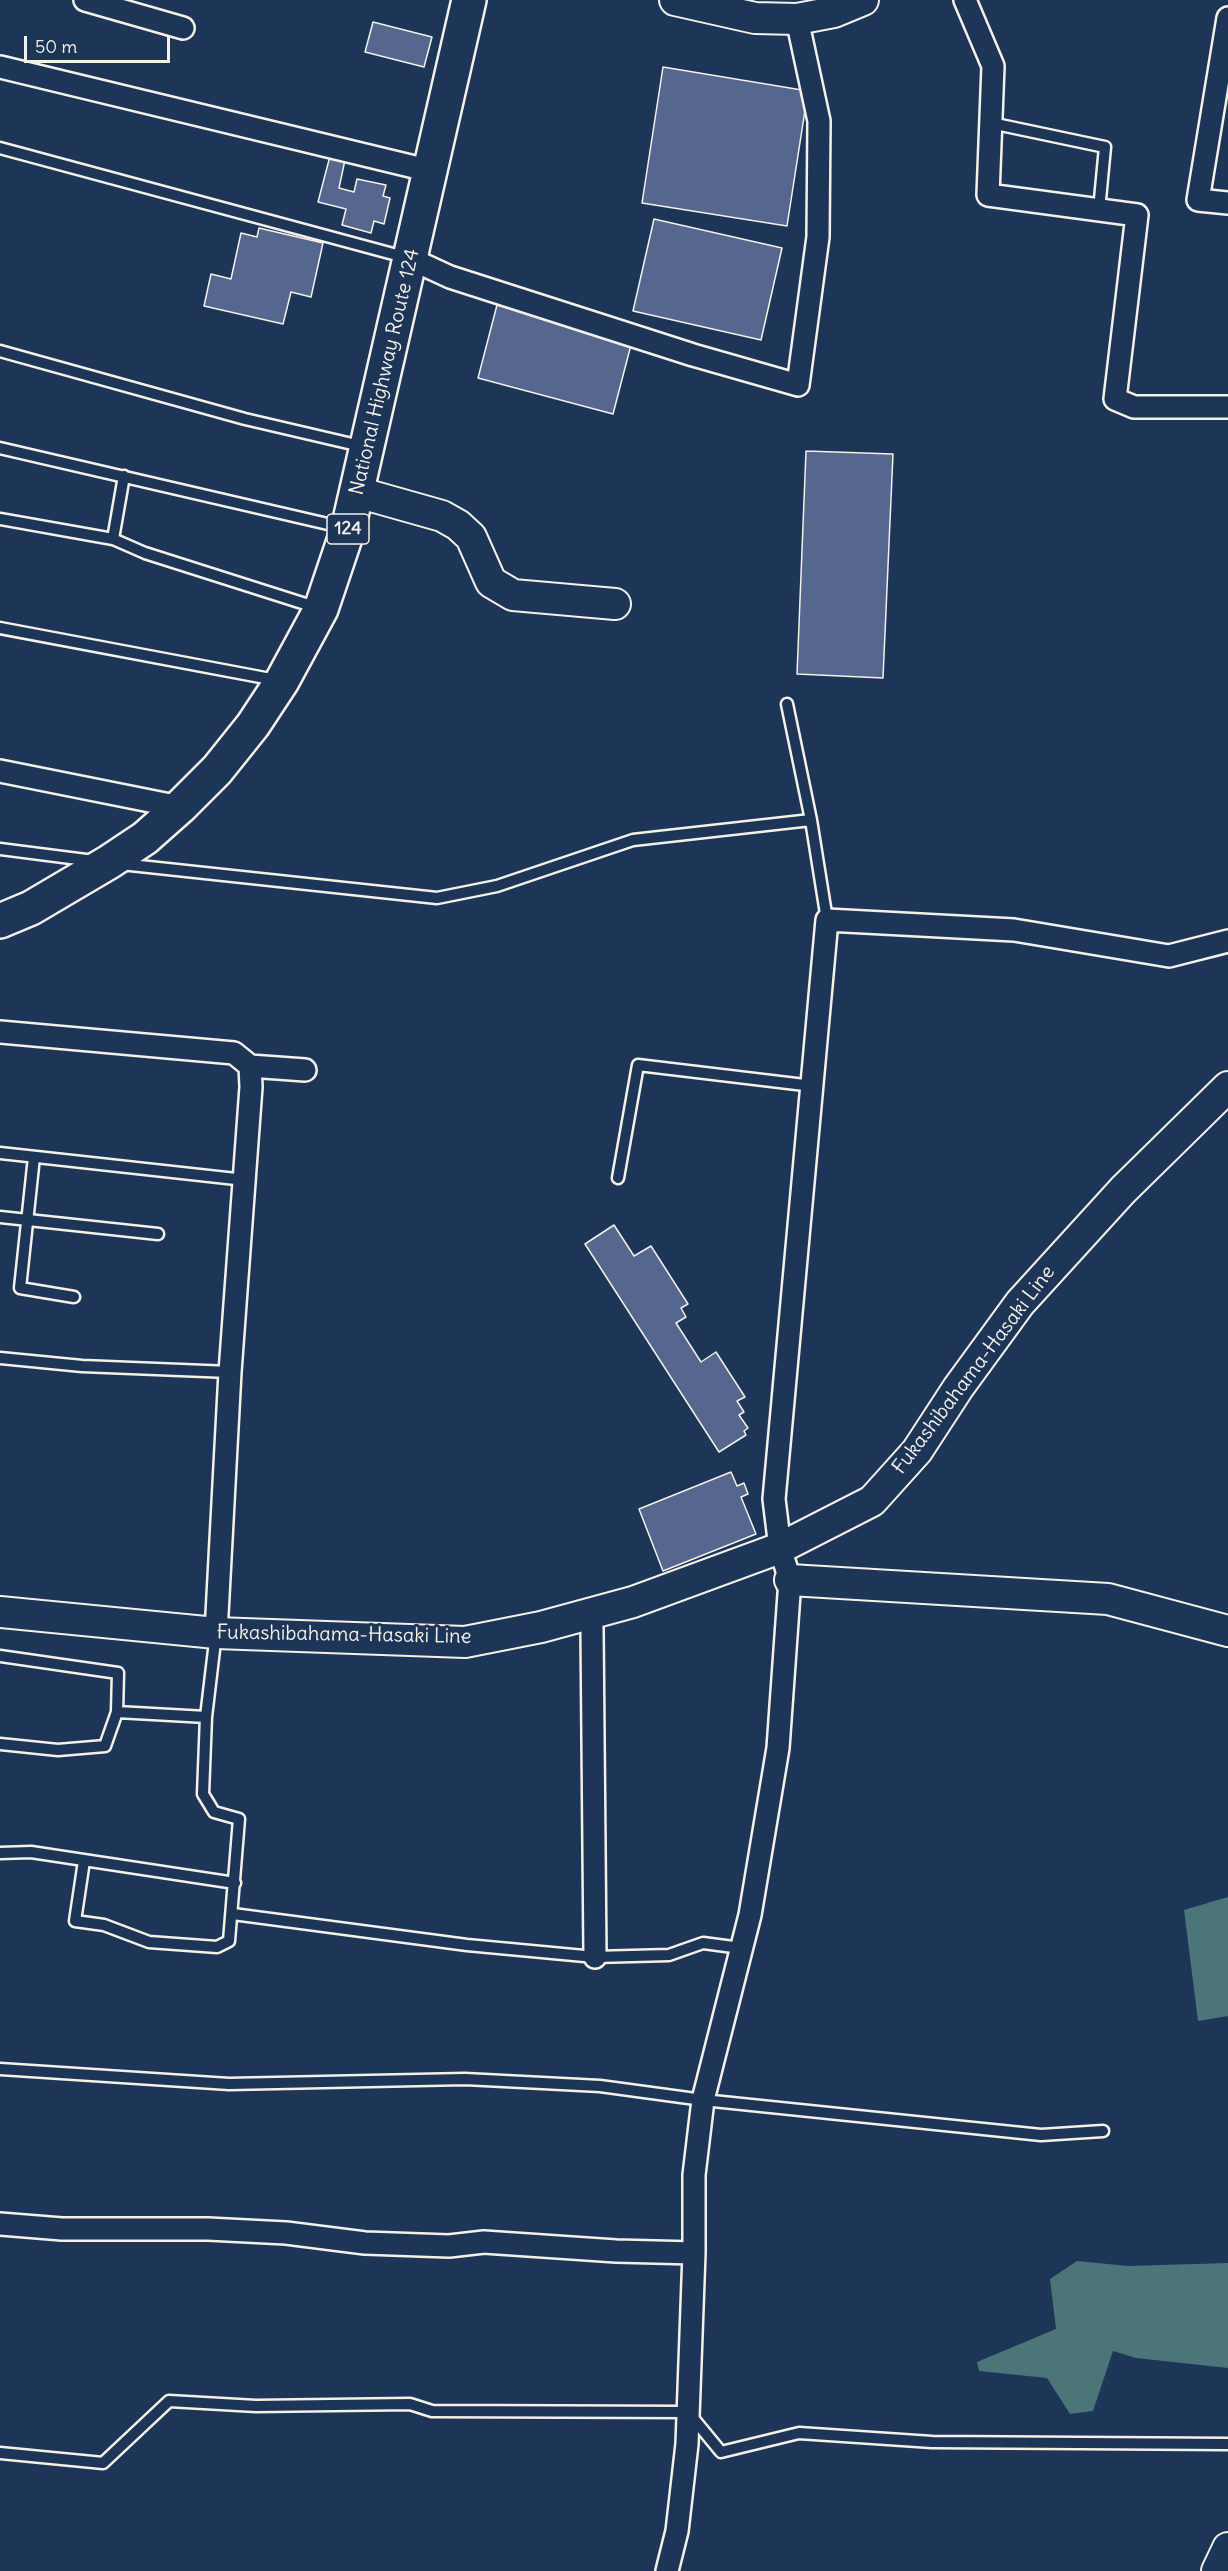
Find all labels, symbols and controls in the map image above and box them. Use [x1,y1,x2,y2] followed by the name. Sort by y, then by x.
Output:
[27,24,172,62] scale bar
[35,35,77,58] text: 50 m
[345,247,425,497] street label: National Highway Route 124
[327,514,369,544] road number: 124
[888,1261,1060,1479] street label: Fukashibahama-Hasaki Line
[216,1621,472,1649] street label: Fukashibahama-Hasaki Line

